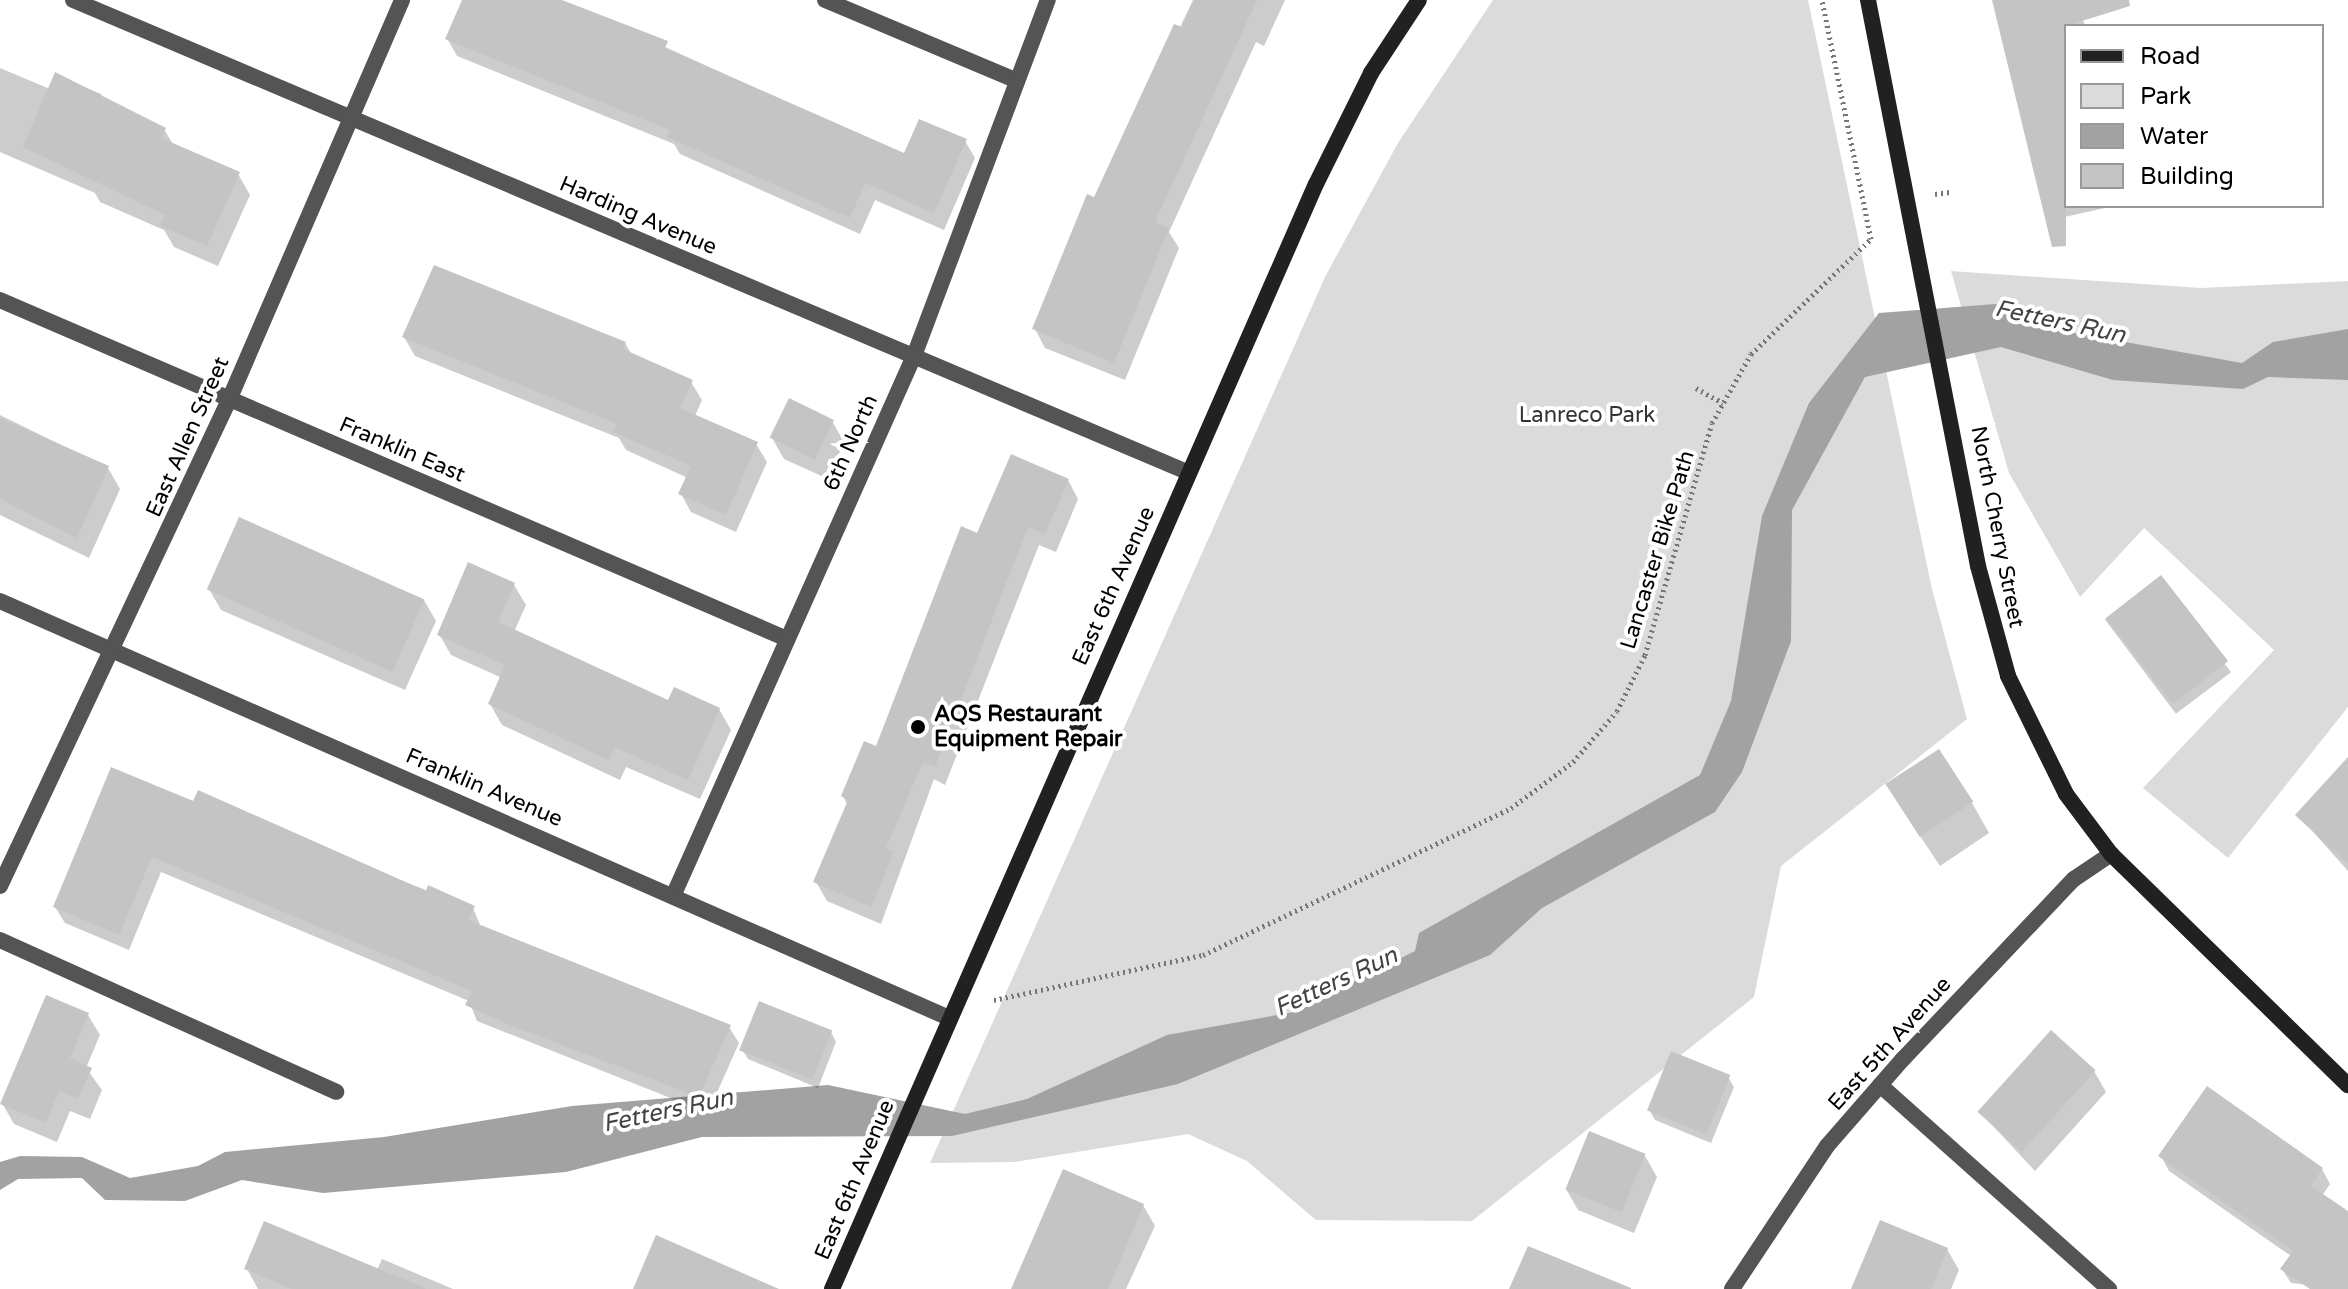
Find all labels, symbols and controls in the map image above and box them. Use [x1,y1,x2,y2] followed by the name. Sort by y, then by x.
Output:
[2064,24,2324,208] legend
[2140,42,2200,71] text: Road
[2140,82,2191,111] text: Park
[2140,122,2208,151] text: Water
[2140,162,2234,191] text: Building
[555,171,721,261] street label: Harding Avenue
[1992,294,2128,350] water label: Fetters Run
[141,353,235,521] street label: East Allen Street
[818,391,884,495] street label: 6th North
[1519,403,1655,429] park label: Lanreco Park
[335,412,469,488] street label: Franklin East
[1964,424,2030,630] street label: North Cherry Street
[1615,447,1701,653] street label: Lancaster Bike Path
[1067,503,1161,669] street label: East 6th Avenue
[934,701,1123,752] place label: AQS Restaurant Equipment Repair
[909,718,927,736] marker: AQS Restaurant Equipment Repair
[402,743,566,833] street label: Franklin Avenue
[1270,941,1402,1023] water label: Fetters Run
[1823,972,1957,1116] street label: East 5th Avenue
[600,1083,736,1139] water label: Fetters Run
[809,1096,901,1264] street label: East 6th Avenue

